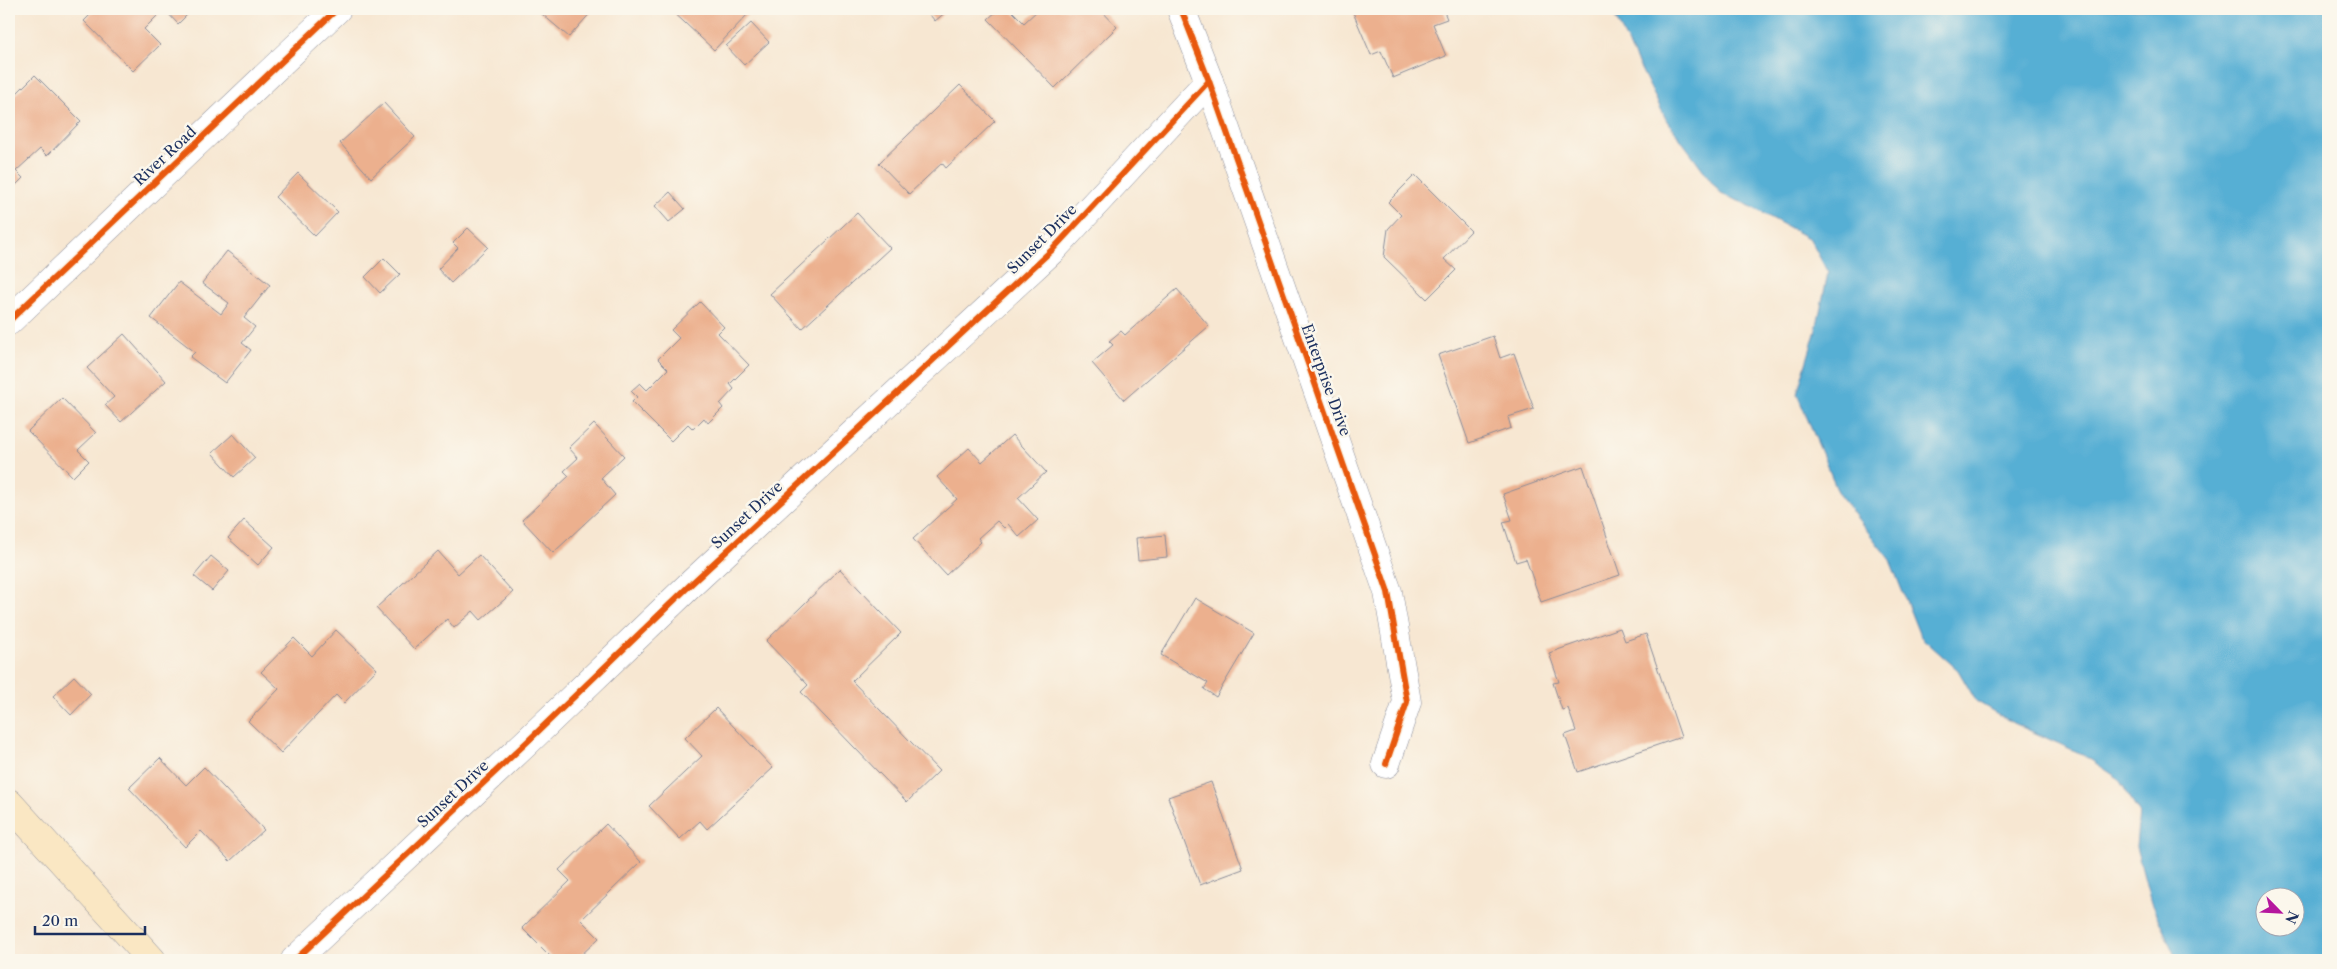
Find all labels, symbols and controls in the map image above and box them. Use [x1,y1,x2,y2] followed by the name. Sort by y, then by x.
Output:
[129,122,200,189] street label: River Road
[1003,200,1080,277] street label: Sunset Drive
[1297,321,1356,438] street label: Enterprise Drive
[707,477,786,553] street label: Sunset Drive
[413,756,492,832] street label: Sunset Drive
[2254,886,2304,936] north arrow
[35,904,145,936] scale bar
[2281,908,2303,927] text: N
[42,911,78,930] text: 20 m

